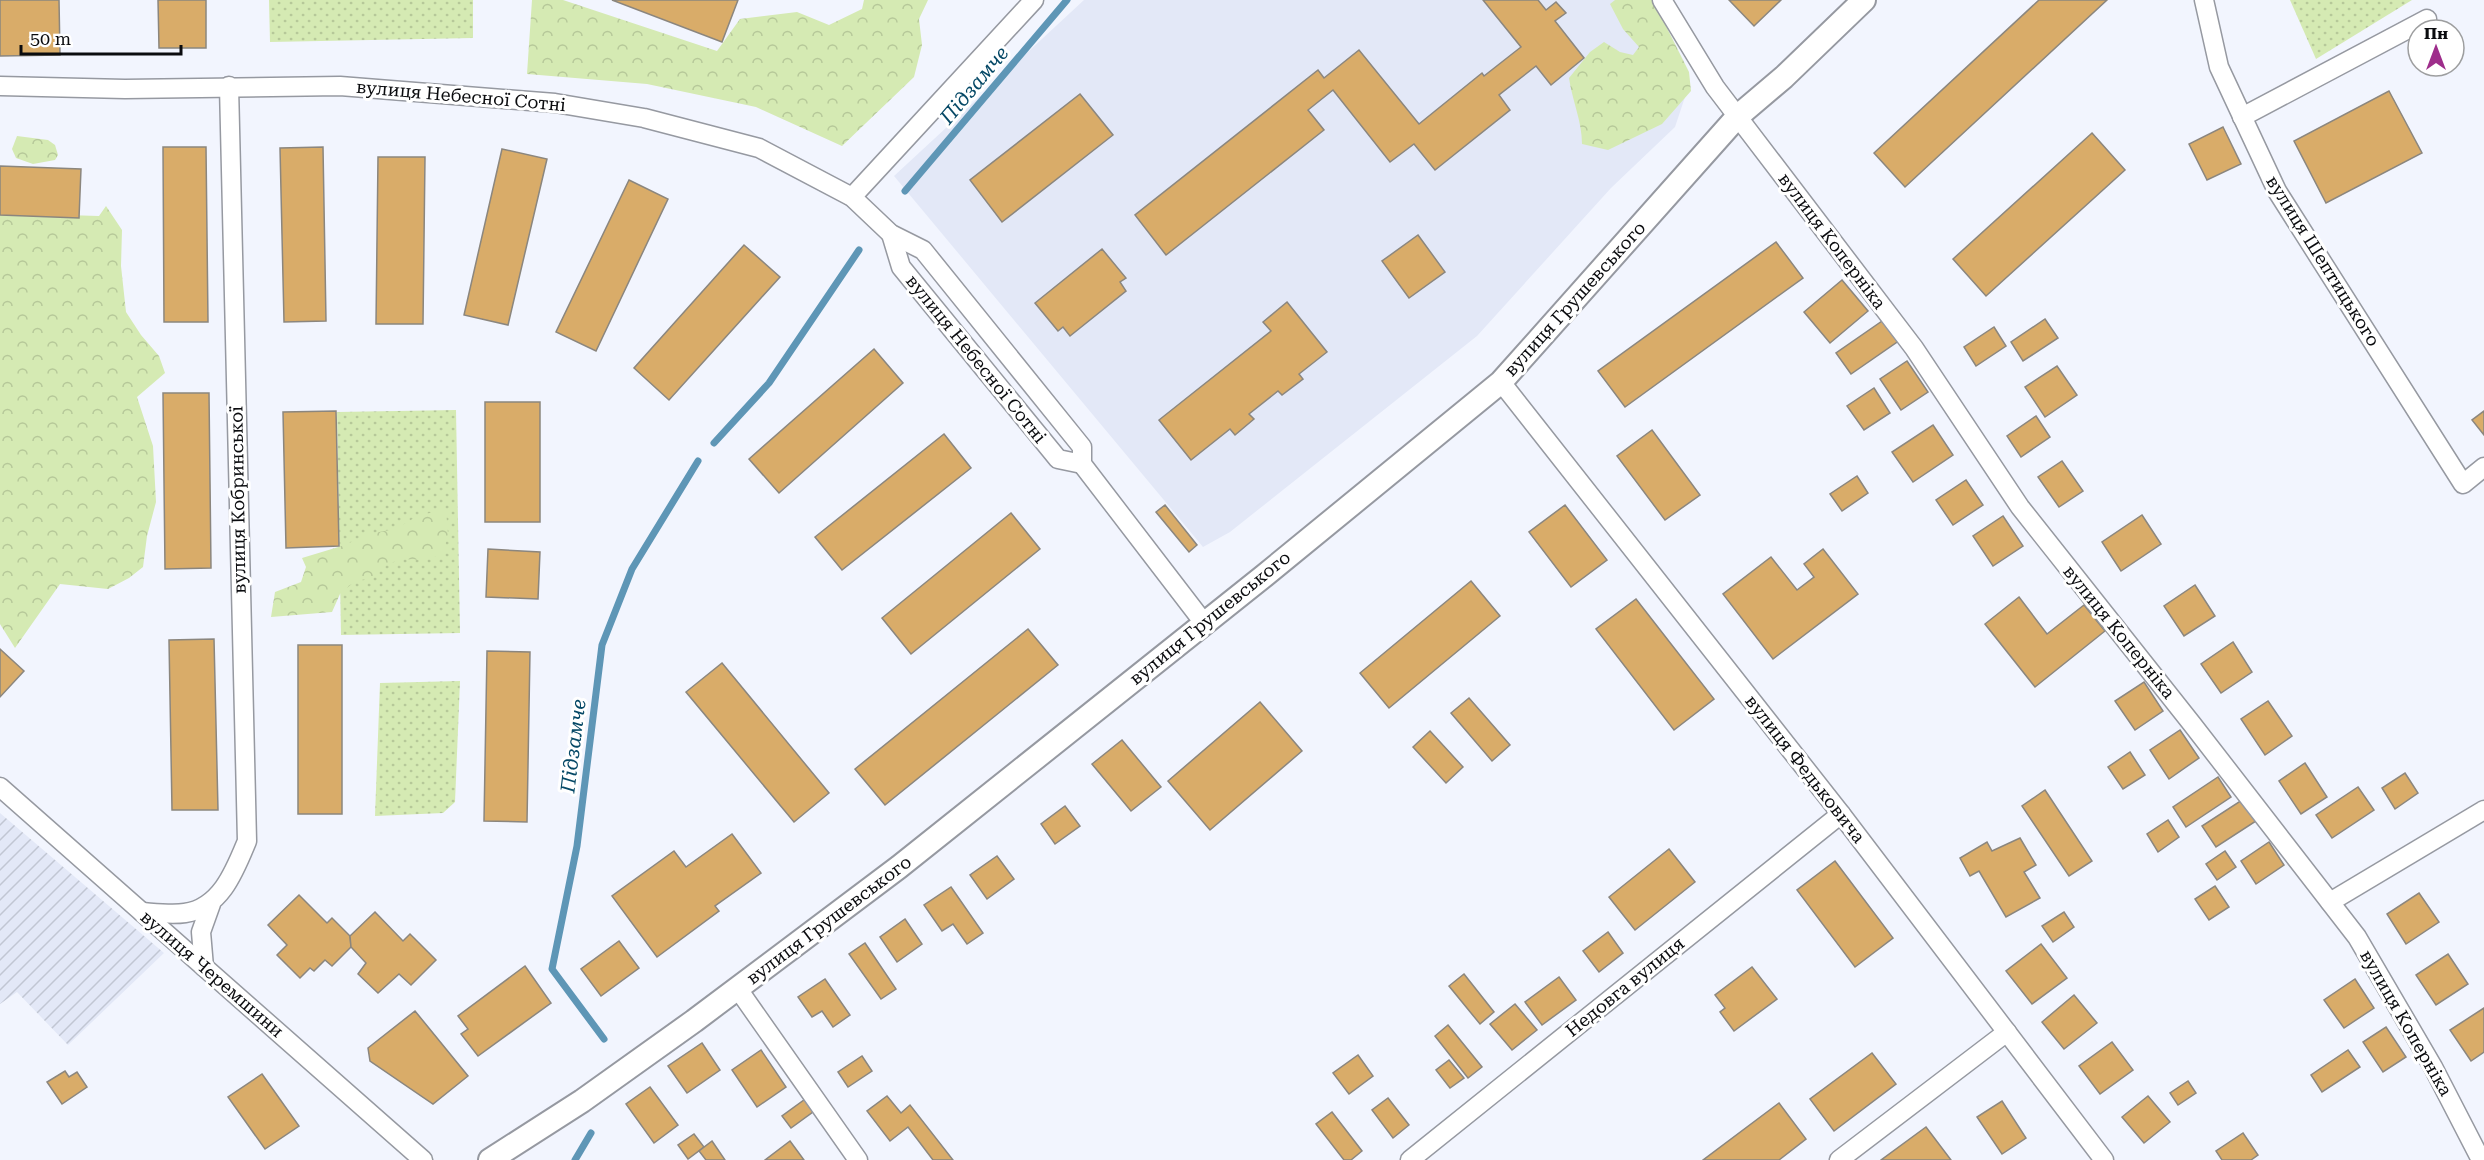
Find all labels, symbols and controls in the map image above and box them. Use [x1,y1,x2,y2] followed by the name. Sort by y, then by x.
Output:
[21,18,182,56] scale bar
[2406,18,2466,78] north arrow
[2424,24,2448,43] text: Пн
[30,28,71,49] text: 50 m
[934,41,1013,129] water label: Підзамче
[355,76,567,115] street label: вулиця Небесної Сотні
[1774,168,1891,313] street label: вулиця Коперніка
[2262,171,2385,350] street label: вулиця Шептицького
[1500,217,1650,380] street label: вулиця Грушевського
[902,270,1051,447] street label: вулиця Небесної Сотні
[225,406,250,594] street label: вулиця Кобринської
[1125,546,1294,689] street label: вулиця Грушевського
[2059,561,2180,703] street label: вулиця Коперніка
[1741,690,1870,847] street label: вулиця Федьковича
[555,698,591,795] water label: Підзамче
[742,851,915,988] street label: вулиця Грушевського
[137,906,288,1041] street label: вулиця Черемшини
[1561,932,1688,1041] street label: Недовга вулиця
[2356,946,2457,1100] street label: вулиця Коперніка

